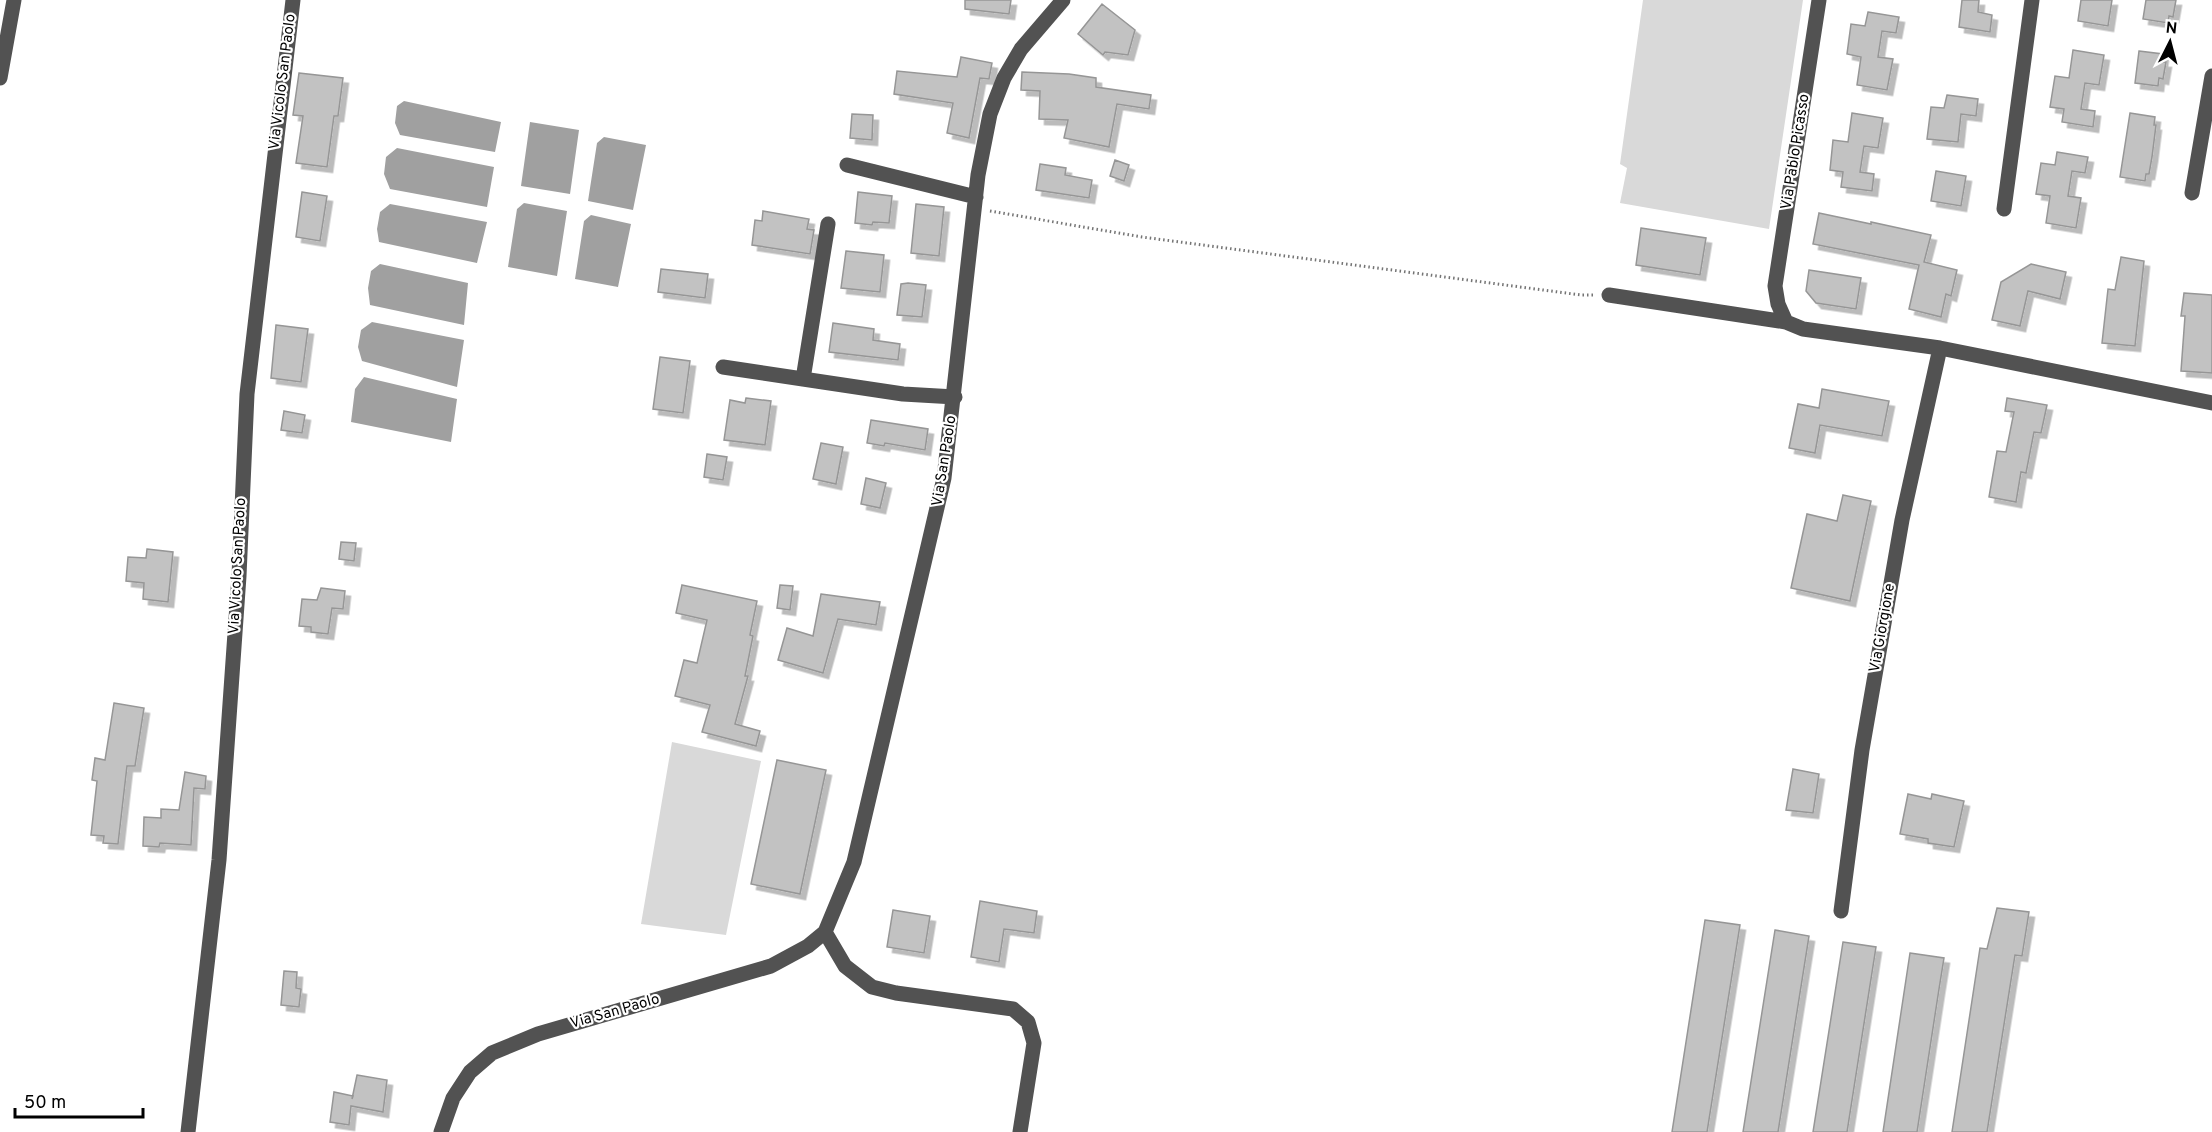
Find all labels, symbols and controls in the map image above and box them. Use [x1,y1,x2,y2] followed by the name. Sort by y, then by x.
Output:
[2140,12,2200,72] north arrow
[265,13,301,151] street label: Via Vicolo San Paolo
[2165,19,2178,40] text: N
[1777,93,1815,211] street label: Via Pablo Picasso
[928,414,962,508] street label: Via San Paolo
[225,497,251,635] street label: Via Vicolo San Paolo
[1866,582,1900,674] street label: Via Giorgione
[568,990,662,1034] street label: Via San Paolo
[15,1081,142,1119] scale bar
[24,1092,66,1115] text: 50 m

